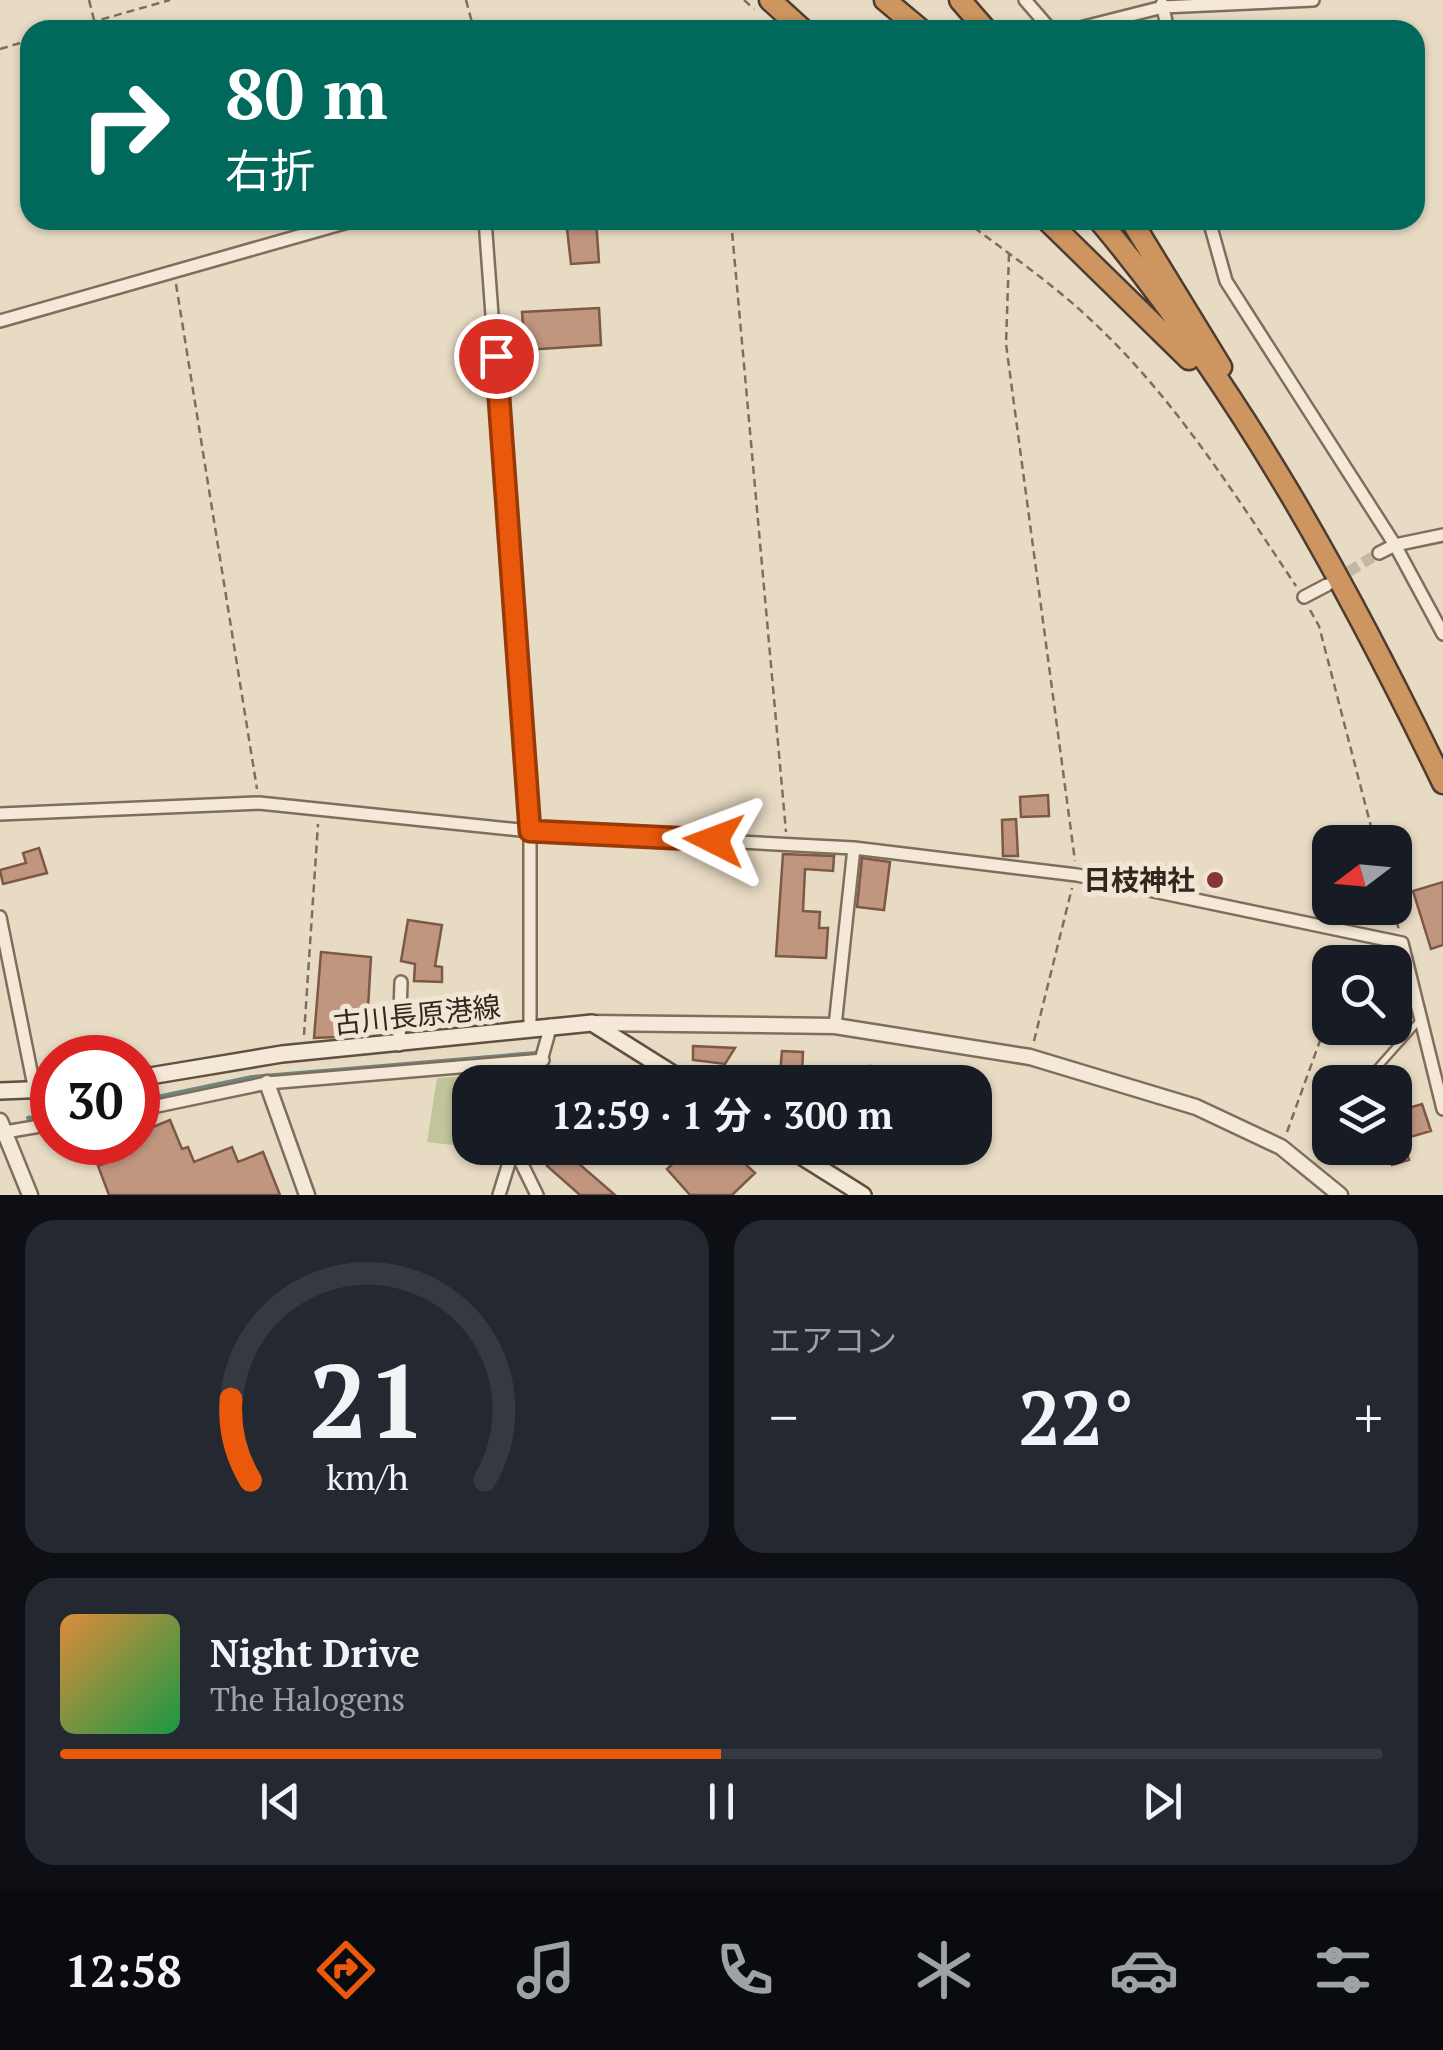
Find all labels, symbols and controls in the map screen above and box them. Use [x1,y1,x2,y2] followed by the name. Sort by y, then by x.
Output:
[225,46,388,139] text: 80 m
[60,60,190,190] icon: right
[225,140,315,200] text: 右折
[454,314,539,399] pin
[469,329,524,384] icon: arrive
[662,788,766,892] position arrow
[1312,825,1412,925] north arrow
[1312,825,1412,1165] map controls
[1083,861,1195,898] place label: 日枝神社
[1204,869,1226,891] marker: 日枝神社
[1312,945,1412,1045] button: search
[331,987,502,1042] street label: 古川長原港線
[30,1035,160,1165] speed limit sign: 30
[1312,1065,1412,1165] button: layers
[551,1090,893,1140] text: 12:59 · 1 分 · 300 m
[769,1319,897,1361] text: エアコン
[308,1330,426,1468] text: 21
[1018,1367,1134,1466] text: 22°
[769,1380,798,1453] text: −
[1354,1380,1383,1453] text: +
[326,1453,408,1500] text: km/h
[210,1628,420,1678] text: Night Drive
[210,1678,405,1720] text: The Halogens
[253,1774,308,1829] icon: previous
[694,1774,749,1829] icon: pause
[1135,1774,1190,1829] icon: next
[311,1935,381,2005] icon: directions
[511,1935,581,2005] icon: music
[710,1935,780,2005] icon: phone
[909,1935,979,2005] icon: climate
[1109,1935,1179,2005] icon: car
[1308,1935,1378,2005] icon: filters
[65,1940,182,2000] text: 12:58

